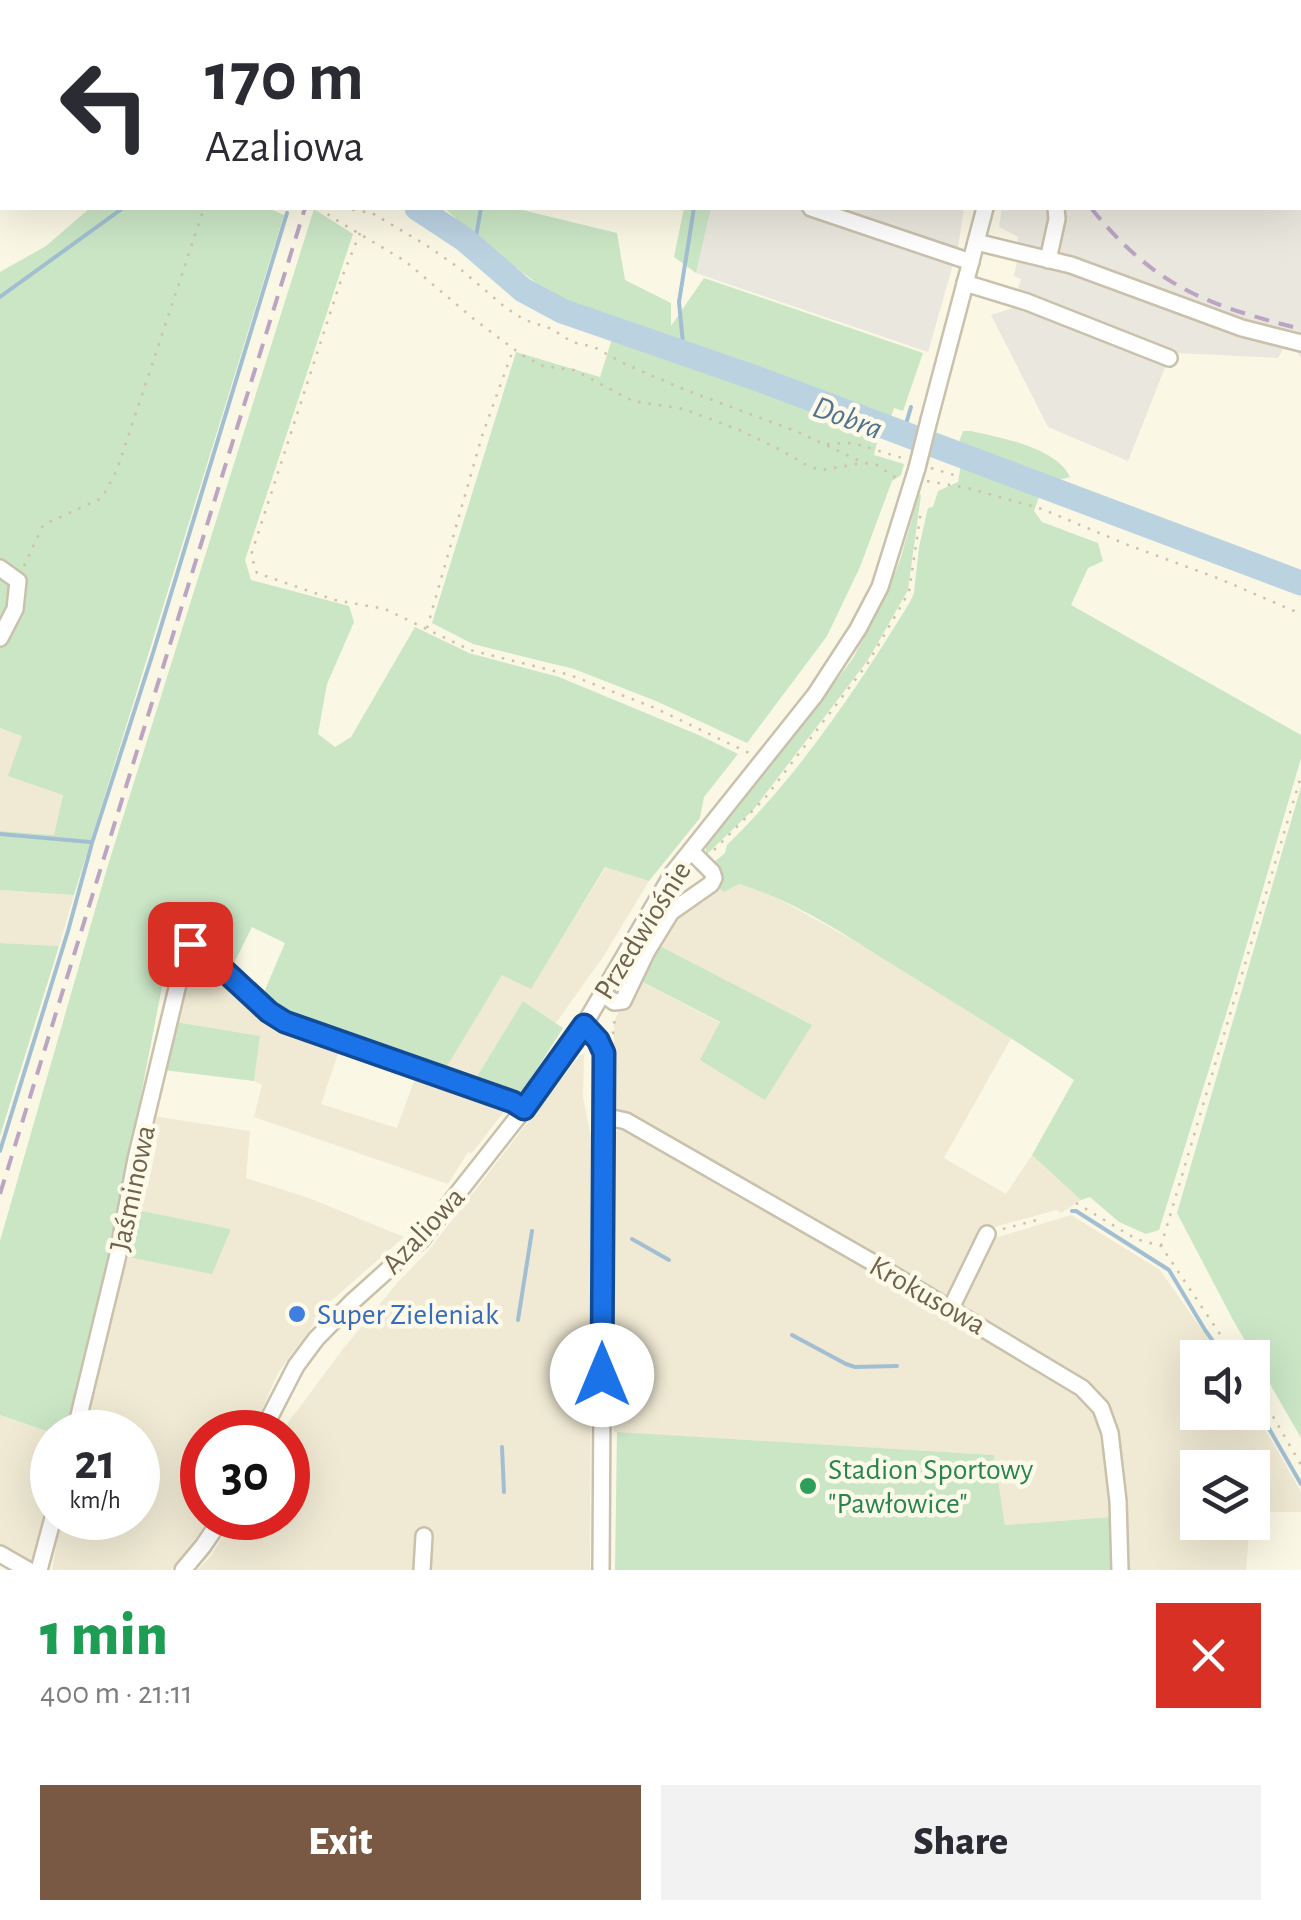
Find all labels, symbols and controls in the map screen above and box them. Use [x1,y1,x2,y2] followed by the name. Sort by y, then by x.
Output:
[40,40,170,170] icon: left
[205,43,364,113] text: 170 m
[205,125,364,170] text: Azaliowa
[809,391,887,445] water label: Dobra
[589,856,697,1005] street label: Przedwiośnie
[148,902,233,987] pin
[163,917,218,972] icon: arrive
[105,1122,161,1254] street label: Jaśminowa
[377,1182,471,1280] street label: Azaliowa
[864,1251,991,1341] street label: Krokusowa
[317,1300,499,1330] place label: Super Zieleniak
[286,1303,308,1325] marker: Super Zieleniak
[550,1323,654,1427] position arrow
[1180,1340,1270,1540] map controls
[1180,1340,1270,1430] button: sound
[180,1410,310,1540] speed limit sign: 30
[74,1438,116,1488] text: 21
[1180,1450,1270,1540] button: layers
[828,1455,1033,1519] place label: Stadion Sportowy "Pawłowice"
[797,1475,819,1497] marker: Stadion Sportowy "Pawłowice"
[69,1488,121,1513] text: km/h
[1156,1603,1261,1708] button: close
[40,1606,168,1666] text: 1 min
[40,1677,193,1709] text: 400 m · 21:11
[40,1785,641,1900] button: Exit
[661,1785,1261,1900] button: Share

